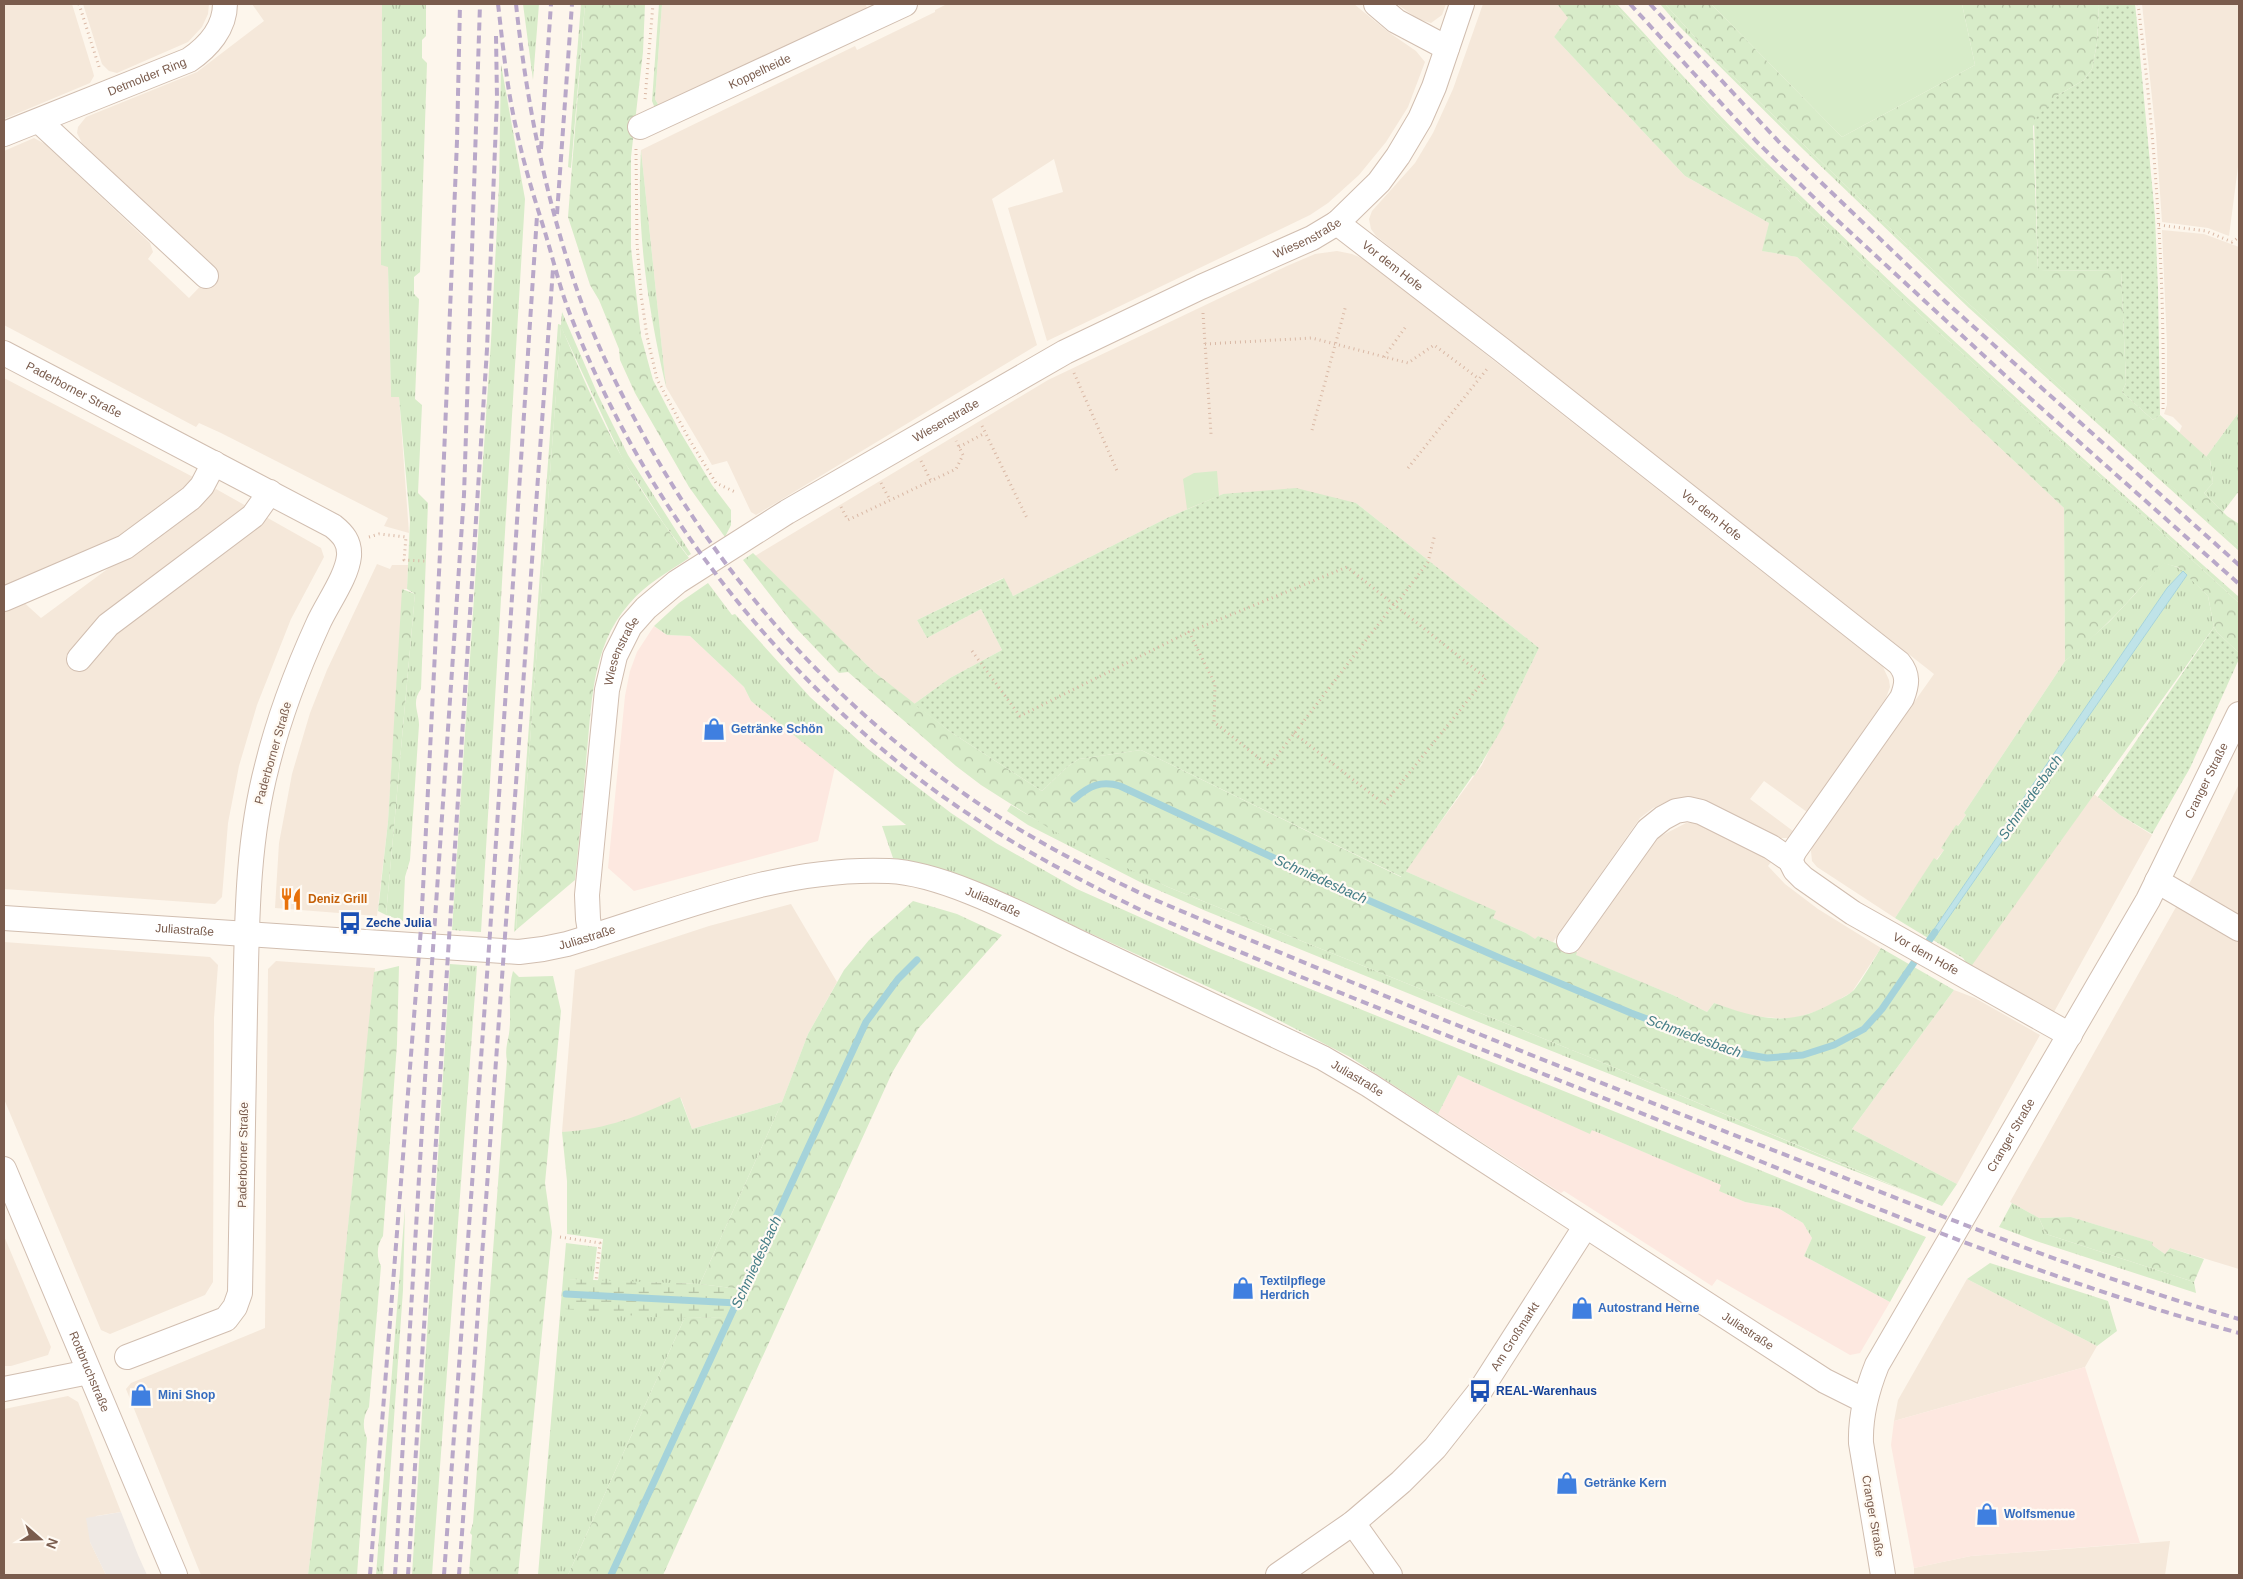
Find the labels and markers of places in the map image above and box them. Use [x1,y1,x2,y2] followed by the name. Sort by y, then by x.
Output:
[701,716,727,742] shop icon: Getränke Schön
[731,722,823,736] place label: Getränke Schön
[278,886,304,912] restaurant icon: Deniz Grill
[308,892,367,906] place label: Deniz Grill
[337,910,363,936] bus stop icon: Zeche Julia
[366,916,432,930] place label: Zeche Julia
[1260,1274,1326,1302] place label: Textilpflege Herdrich
[1230,1275,1256,1301] shop icon: Textilpflege Herdrich
[1569,1295,1595,1321] shop icon: Autostrand Herne
[1598,1301,1700,1315] place label: Autostrand Herne
[1467,1378,1493,1404] bus stop icon: REAL-Warenhaus
[128,1382,154,1408] shop icon: Mini Shop
[1496,1384,1597,1398] place label: REAL-Warenhaus
[158,1388,215,1402] place label: Mini Shop
[1554,1470,1580,1496] shop icon: Getränke Kern
[1584,1476,1667,1490] place label: Getränke Kern
[1974,1501,2000,1527] shop icon: Wolfsmenue
[2004,1507,2075,1521] place label: Wolfsmenue

